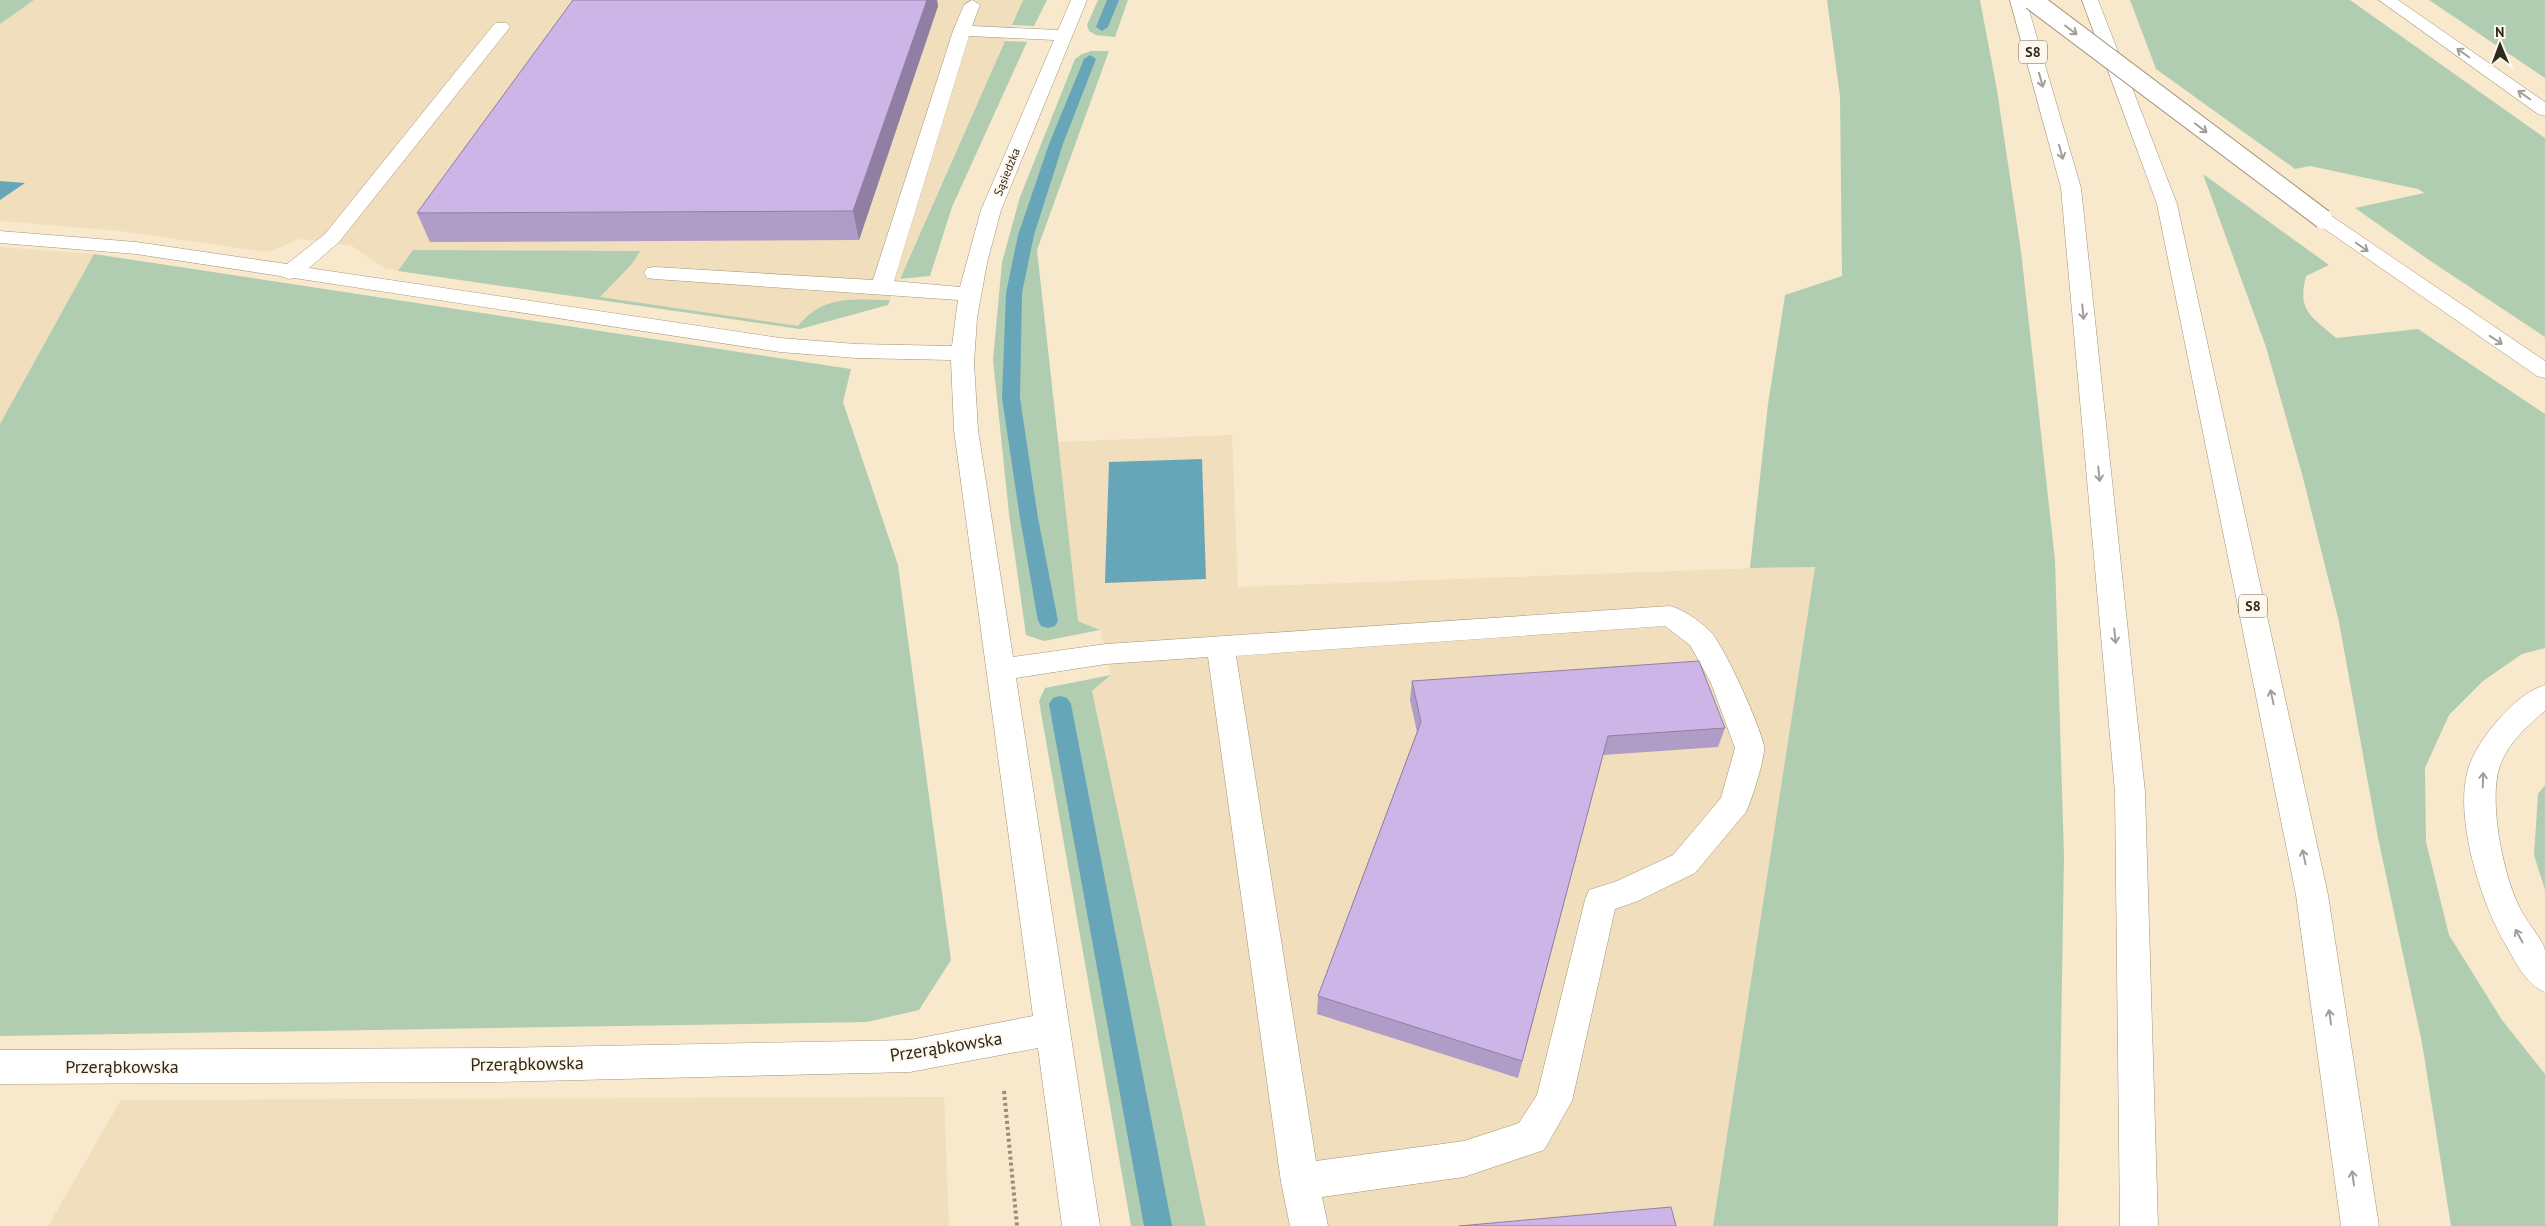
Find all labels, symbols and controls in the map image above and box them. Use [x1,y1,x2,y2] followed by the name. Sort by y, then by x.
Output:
[2475,20,2525,70] north arrow
[2495,23,2505,41] text: N
[2064,25,2078,35] one-way arrow
[2019,41,2047,64] road number: S8
[2456,48,2470,58] one-way arrow
[2036,72,2046,88] one-way arrow
[2517,90,2531,100] one-way arrow
[2194,122,2207,133] one-way arrow
[2057,143,2067,159] one-way arrow
[990,146,1023,198] street label: Sąsiedzka
[2355,242,2369,252] one-way arrow
[2079,304,2088,320] one-way arrow
[2489,334,2503,345] one-way arrow
[2094,466,2104,482] one-way arrow
[2239,594,2267,618] road number: S8
[2110,628,2120,644] one-way arrow
[2267,690,2276,706] one-way arrow
[2478,773,2488,789] one-way arrow
[2299,849,2309,865] one-way arrow
[2514,929,2523,944] one-way arrow
[2325,1009,2335,1025] one-way arrow
[888,1026,1004,1067] street label: Przerąbkowska
[470,1051,584,1076] street label: Przerąbkowska
[65,1055,179,1078] street label: Przerąbkowska
[2348,1170,2358,1186] one-way arrow

